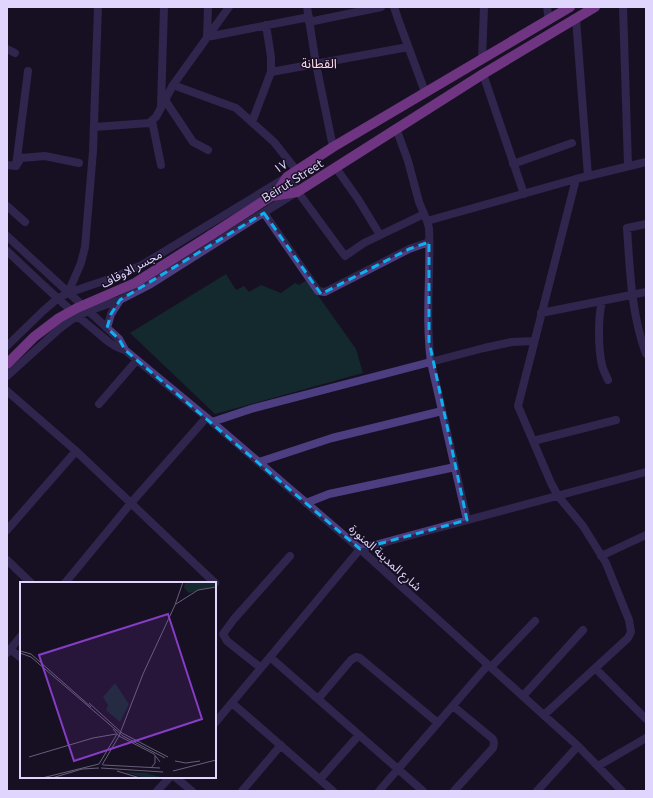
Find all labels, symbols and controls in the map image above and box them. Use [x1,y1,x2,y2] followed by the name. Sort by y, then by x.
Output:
[301,55,337,71] district label: القطانة
[259,156,325,204] street label: Beirut Street
[271,156,290,176] street label: ١٧
[98,246,164,291] street label: مجسر الاوقاف
[345,521,425,595] street label: شارع المدينة المنورة
[20,582,216,778] inset map

